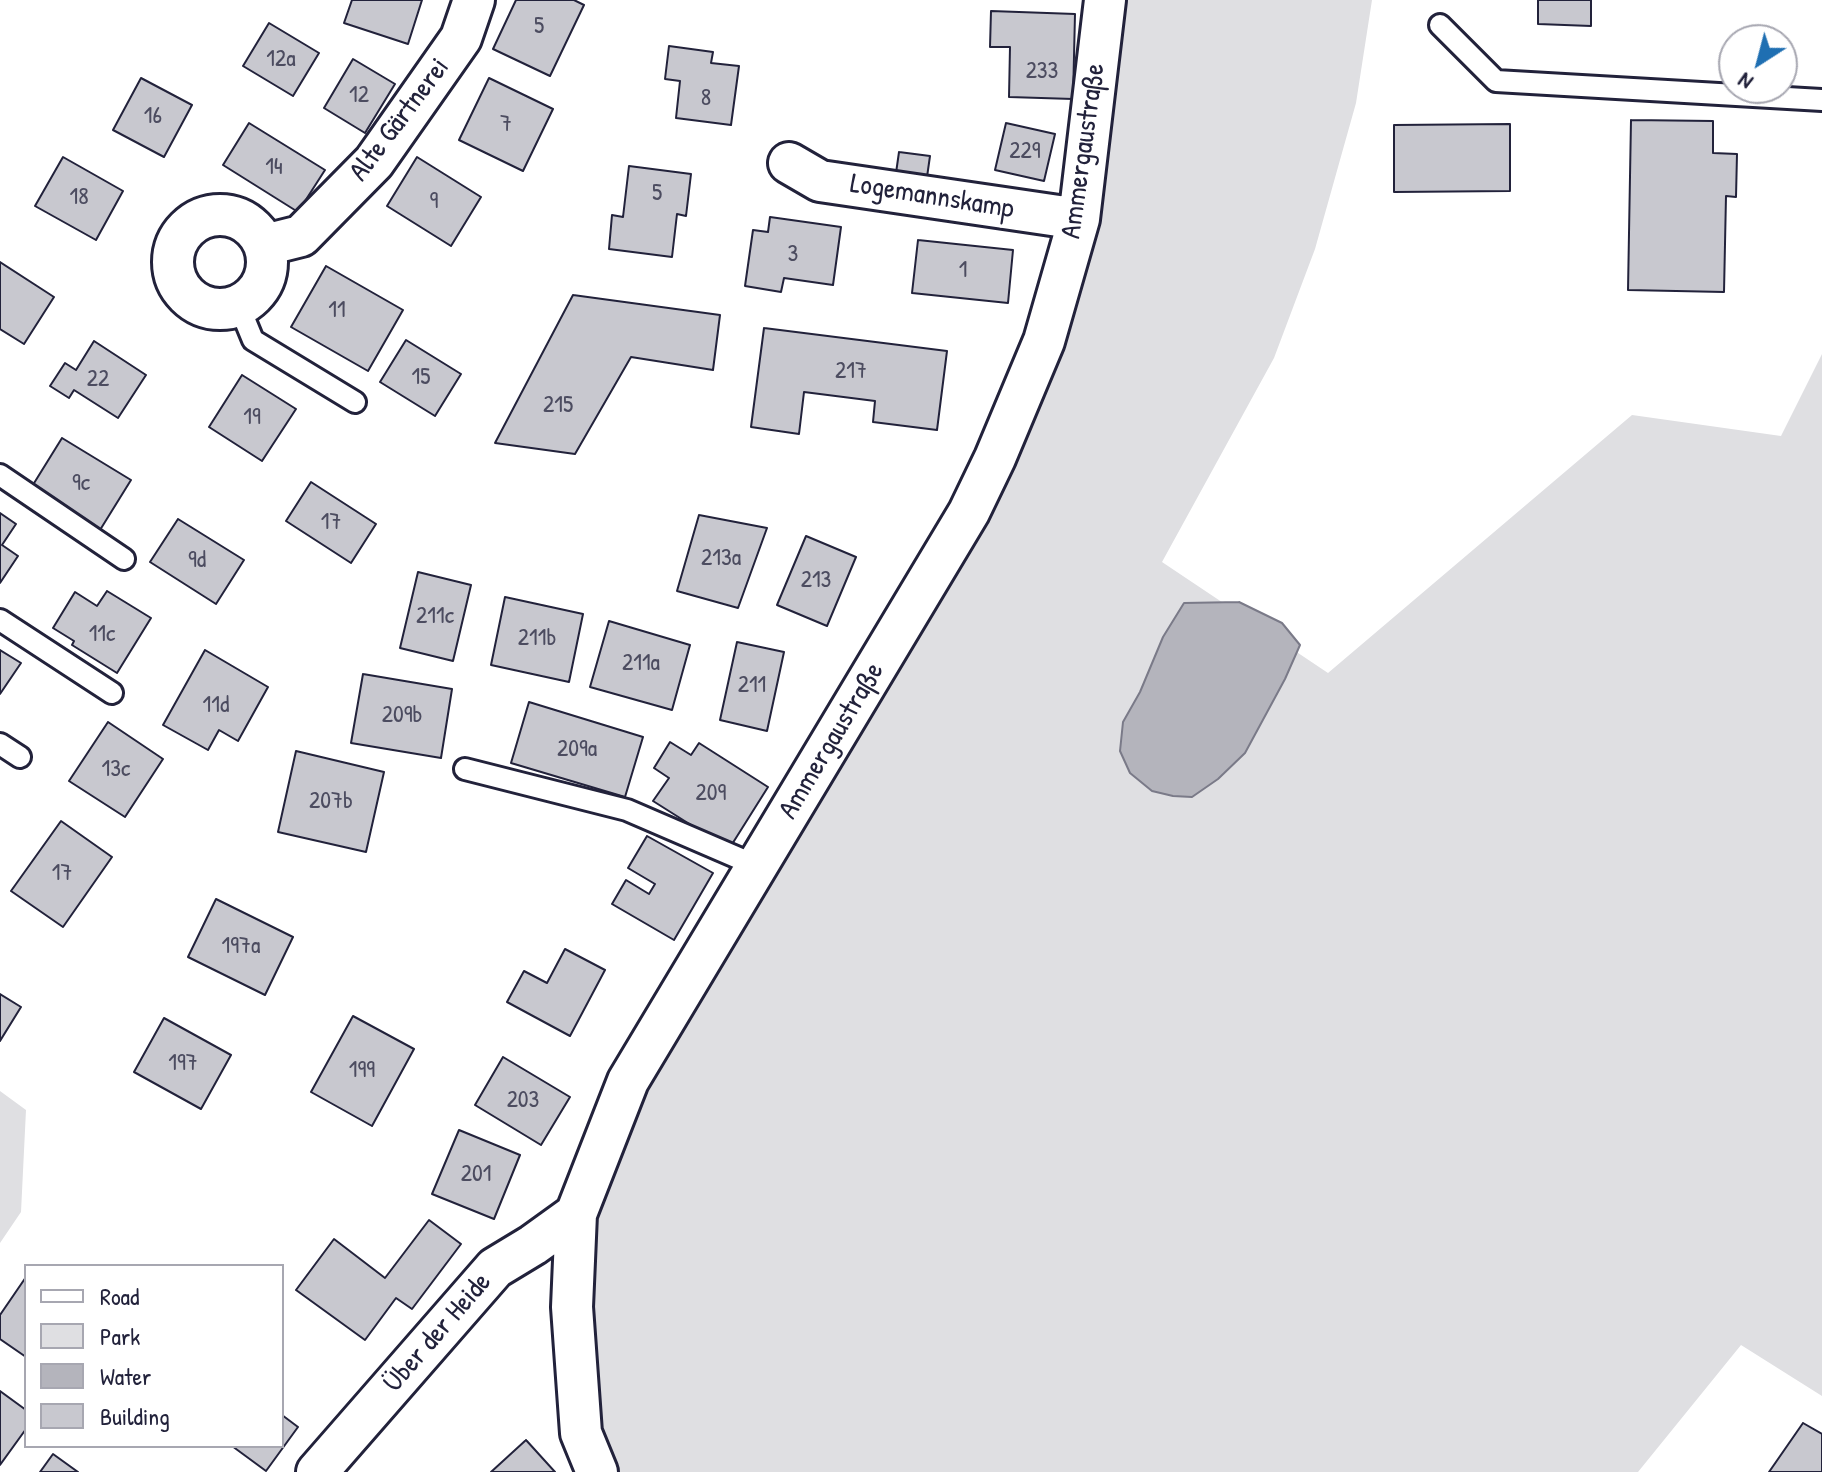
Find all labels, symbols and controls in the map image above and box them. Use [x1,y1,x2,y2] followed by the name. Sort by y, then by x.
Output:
[534,13,544,41] house number: 5
[1718,24,1798,104] north arrow
[266,46,296,74] house number: 12a
[343,52,457,188] street label: Alte Gärtnerei
[1026,58,1058,86] house number: 233
[1055,61,1113,241] street label: Ammergaustraße
[1732,66,1759,97] text: N
[349,82,369,110] house number: 12
[701,85,711,113] house number: 8
[144,103,162,131] house number: 16
[500,111,512,139] house number: 7
[1009,138,1041,166] house number: 229
[265,154,283,182] house number: 14
[848,167,1016,227] street label: Logemannskamp
[652,180,662,208] house number: 5
[69,184,89,212] house number: 18
[430,188,438,216] house number: 9
[788,241,798,269] house number: 3
[959,257,967,285] house number: 1
[328,297,346,325] house number: 11
[835,358,867,386] house number: 217
[412,364,430,392] house number: 15
[87,366,109,394] house number: 22
[543,392,573,420] house number: 215
[243,404,261,432] house number: 19
[72,470,90,498] house number: 9c
[321,509,341,537] house number: 17
[701,545,741,573] house number: 213a
[188,547,206,575] house number: 9d
[801,567,831,595] house number: 213
[416,603,454,631] house number: 211c
[89,621,115,649] house number: 11c
[518,625,556,653] house number: 211b
[622,650,660,678] house number: 211a
[772,657,892,825] street label: Ammergaustraße
[738,672,766,700] house number: 211
[203,692,229,720] house number: 11d
[382,702,422,730] house number: 209b
[557,736,597,764] house number: 209a
[102,756,130,784] house number: 13c
[696,780,726,808] house number: 209
[309,788,353,816] house number: 207b
[52,860,72,888] house number: 17
[222,933,260,961] house number: 197a
[168,1050,198,1078] house number: 197
[349,1057,375,1085] house number: 199
[507,1087,539,1115] house number: 203
[461,1161,491,1189] house number: 201
[24,1264,284,1448] legend
[377,1266,499,1400] street label: Über der Heide
[100,1280,139,1312] text: Road
[100,1320,140,1352] text: Park
[100,1360,151,1392] text: Water
[100,1400,170,1432] text: Building

